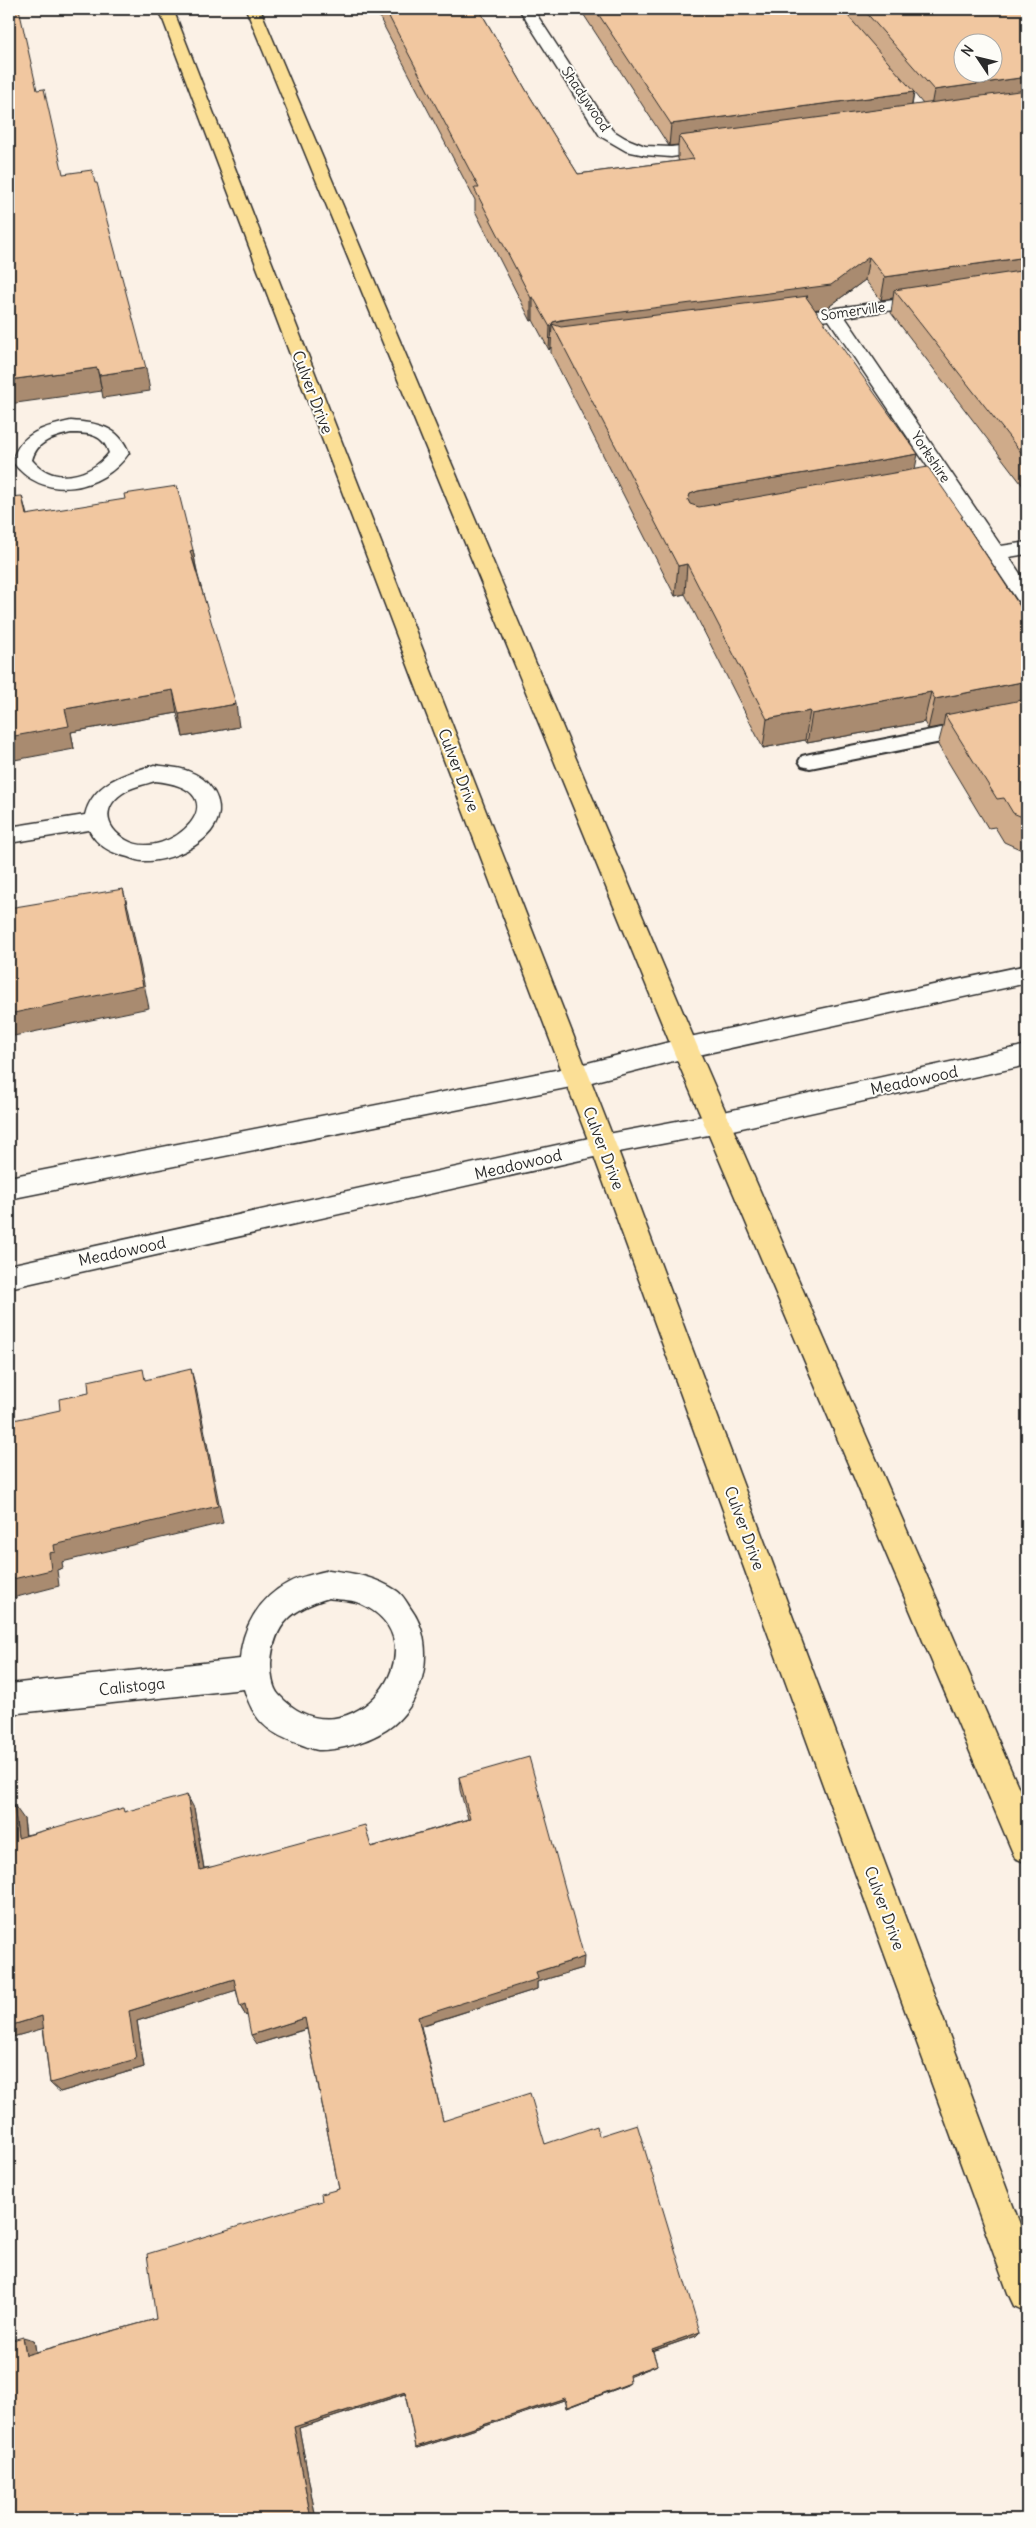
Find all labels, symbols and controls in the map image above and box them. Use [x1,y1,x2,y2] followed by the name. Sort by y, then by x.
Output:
[954,32,1004,82] north arrow
[957,41,978,60] text: N
[558,63,614,135] street label: Shadywood
[820,298,886,324] street label: Somerville
[288,347,338,437] street label: Culver Drive
[907,428,955,486] street label: Yorkshire
[434,725,484,815] street label: Culver Drive
[868,1061,960,1099] street label: Meadowood
[579,1103,629,1193] street label: Culver Drive
[472,1144,564,1184] street label: Meadowood
[76,1232,168,1270] street label: Meadowood
[721,1483,769,1573] street label: Culver Drive
[98,1673,166,1699] street label: Calistoga
[861,1863,909,1953] street label: Culver Drive

